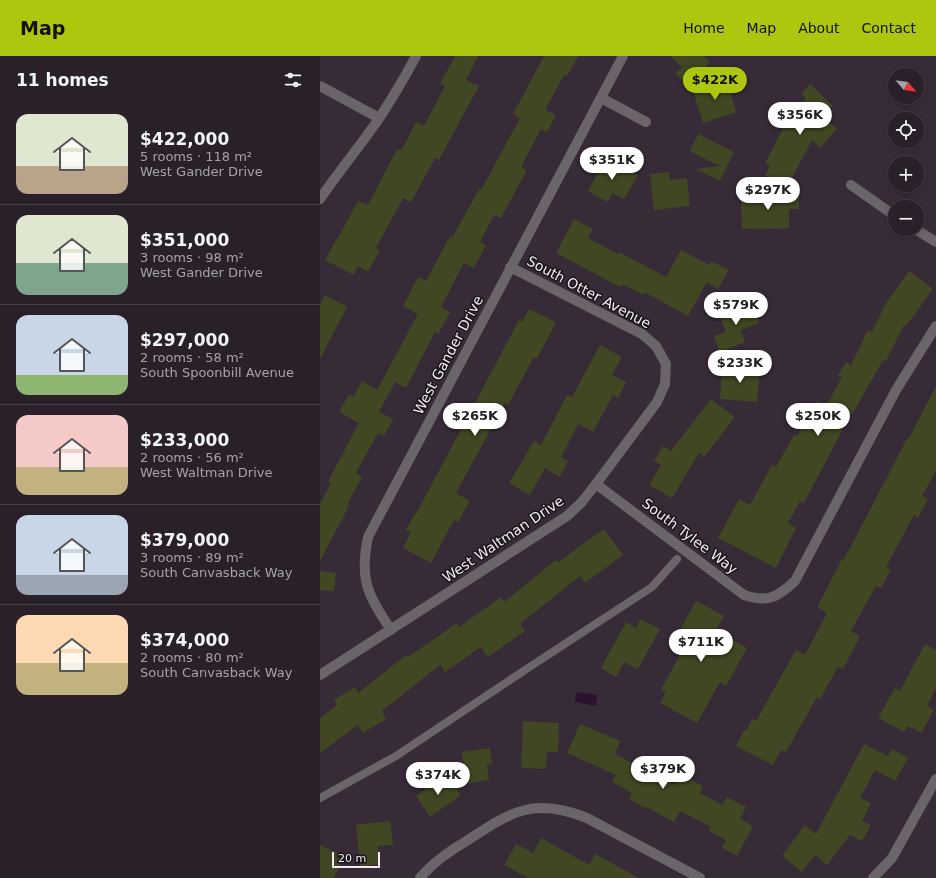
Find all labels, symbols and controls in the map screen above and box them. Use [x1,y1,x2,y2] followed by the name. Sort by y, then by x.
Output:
[20,17,65,39] text: Map
[683,20,725,36] text: Home
[747,20,776,36] text: Map
[798,20,840,36] text: About
[862,20,916,36] text: Contact
[687,67,743,101] pin: $422K
[888,68,924,104] north arrow
[888,68,924,236] map controls
[282,69,304,91] icon: filters
[16,70,109,90] text: 11 homes
[692,72,738,87] text: $422K
[772,102,828,136] pin: $356K
[777,107,823,122] text: $356K
[888,112,924,148] button: locate
[140,129,229,149] text: $422,000
[48,130,96,178] icon: home
[584,147,640,181] pin: $351K
[140,149,252,164] text: 5 rooms · 118 m²
[589,152,635,167] text: $351K
[888,156,924,192] button: +
[140,164,263,179] text: West Gander Drive
[740,177,796,211] pin: $297K
[745,182,791,197] text: $297K
[888,200,924,236] button: −
[140,230,229,250] text: $351,000
[48,231,96,279] icon: home
[140,250,244,265] text: 3 rooms · 98 m²
[524,253,654,331] street label: South Otter Avenue
[140,265,263,280] text: West Gander Drive
[708,292,764,326] pin: $579K
[410,293,486,417] street label: West Gander Drive
[713,297,759,312] text: $579K
[140,330,229,350] text: $297,000
[48,331,96,379] icon: home
[140,350,244,365] text: 2 rooms · 58 m²
[712,350,768,384] pin: $233K
[717,355,763,370] text: $233K
[140,365,294,380] text: South Spoonbill Avenue
[447,403,503,437] pin: $265K
[790,403,846,437] pin: $250K
[452,408,498,423] text: $265K
[795,408,841,423] text: $250K
[140,430,229,450] text: $233,000
[48,431,96,479] icon: home
[140,450,244,465] text: 2 rooms · 56 m²
[140,465,272,480] text: West Waltman Drive
[439,492,567,586] street label: West Waltman Drive
[639,495,741,577] street label: South Tylee Way
[140,530,229,550] text: $379,000
[48,531,96,579] icon: home
[140,550,244,565] text: 3 rooms · 89 m²
[140,565,292,580] text: South Canvasback Way
[673,629,729,663] pin: $711K
[140,630,229,650] text: $374,000
[48,631,96,679] icon: home
[678,634,724,649] text: $711K
[140,650,244,665] text: 2 rooms · 80 m²
[140,665,292,680] text: South Canvasback Way
[635,756,691,790] pin: $379K
[640,761,686,776] text: $379K
[410,762,466,796] pin: $374K
[415,767,461,782] text: $374K
[332,850,380,869] scale bar
[338,852,366,865] text: 20 m

